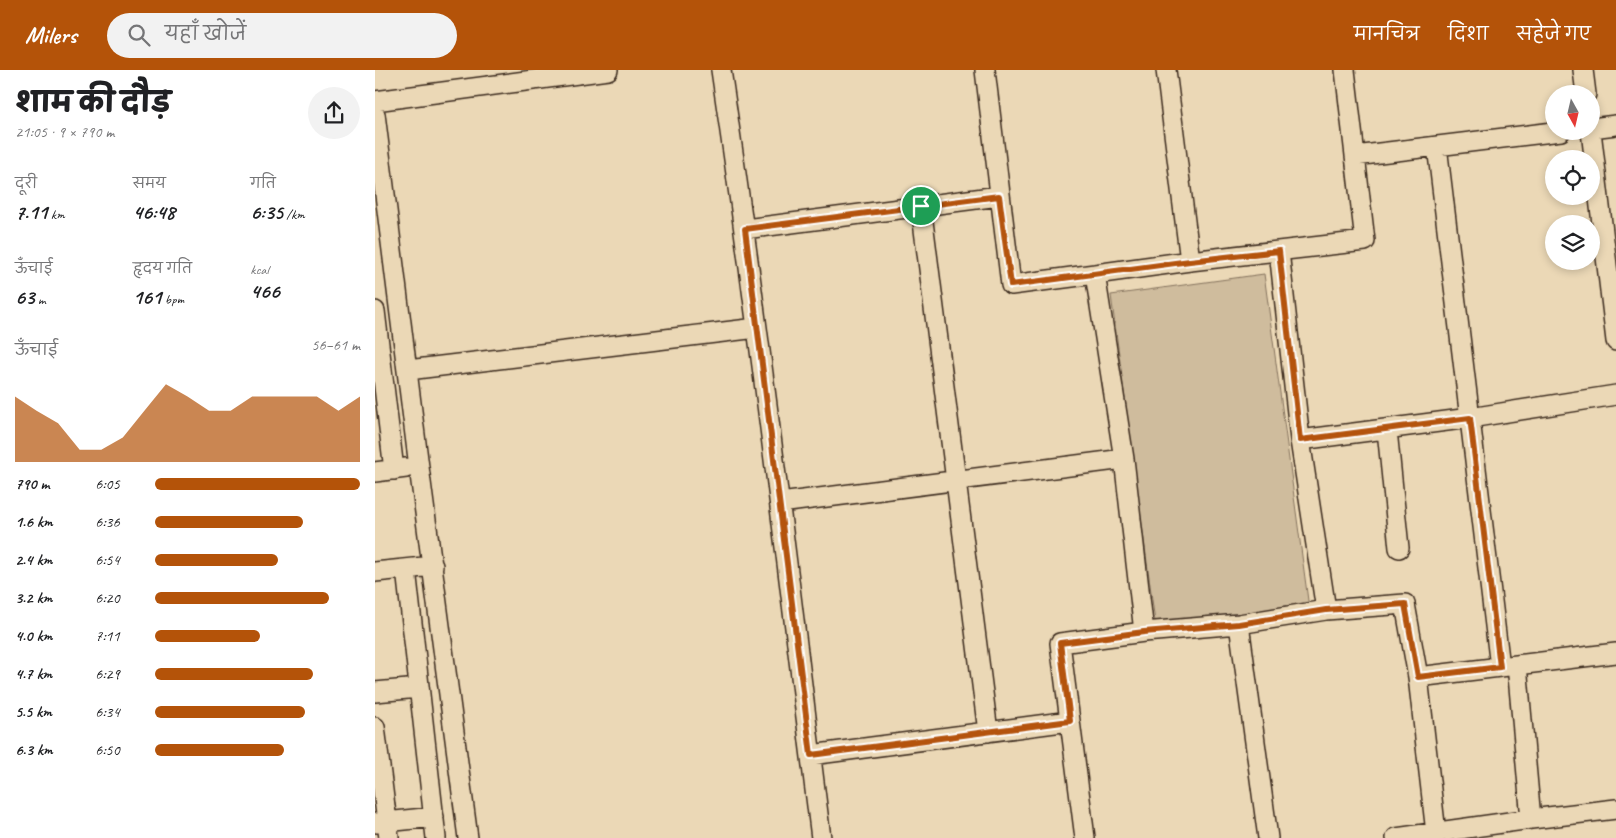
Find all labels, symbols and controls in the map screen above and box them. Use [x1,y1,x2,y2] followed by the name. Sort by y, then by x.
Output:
[107,13,457,58] search box
[25,20,77,50] text: Milers
[125,21,153,49] icon: search
[165,22,246,46] text: यहाँ खोजें
[1354,23,1420,45] text: मानचित्र
[1448,23,1488,45] text: दिशा
[1516,23,1591,45] text: सहेजे गए
[15,85,171,120] text: शाम की दौड़
[1545,85,1600,140] north arrow
[1545,85,1600,270] map controls
[308,87,360,139] button: share
[15,122,114,142] text: 21:05 · 9 × 790 m
[1545,150,1600,205] button: locate
[15,175,37,192] text: दूरी
[133,175,166,192] text: समय
[250,175,276,192] text: गति
[900,185,942,227] pin
[907,192,935,220] icon: arrive
[15,199,47,225] text: 7.11
[133,199,175,225] text: 46:48
[250,199,283,225] text: 6:35
[47,206,65,223] text: km
[283,206,305,223] text: /km
[1545,215,1600,270] button: layers
[15,260,53,277] text: ऊँचाई
[133,260,192,277] text: हृदय गति
[250,261,269,278] text: kcal
[250,278,280,304] text: 466
[15,284,34,310] text: 63
[133,284,161,310] text: 161
[34,291,46,308] text: m
[161,291,184,308] text: bpm
[311,335,360,355] text: 56–61 m
[15,340,58,360] text: ऊँचाई
[15,474,49,494] text: 790 m
[95,474,120,494] text: 6:05
[15,512,53,532] text: 1.6 km
[95,512,120,532] text: 6:36
[15,550,52,570] text: 2.4 km
[95,550,120,570] text: 6:54
[15,588,52,608] text: 3.2 km
[95,588,120,608] text: 6:20
[15,626,52,646] text: 4.0 km
[95,626,120,646] text: 7:11
[15,664,52,684] text: 4.7 km
[95,664,120,684] text: 6:29
[15,702,52,722] text: 5.5 km
[95,702,120,722] text: 6:34
[15,740,53,760] text: 6.3 km
[95,740,120,760] text: 6:50

